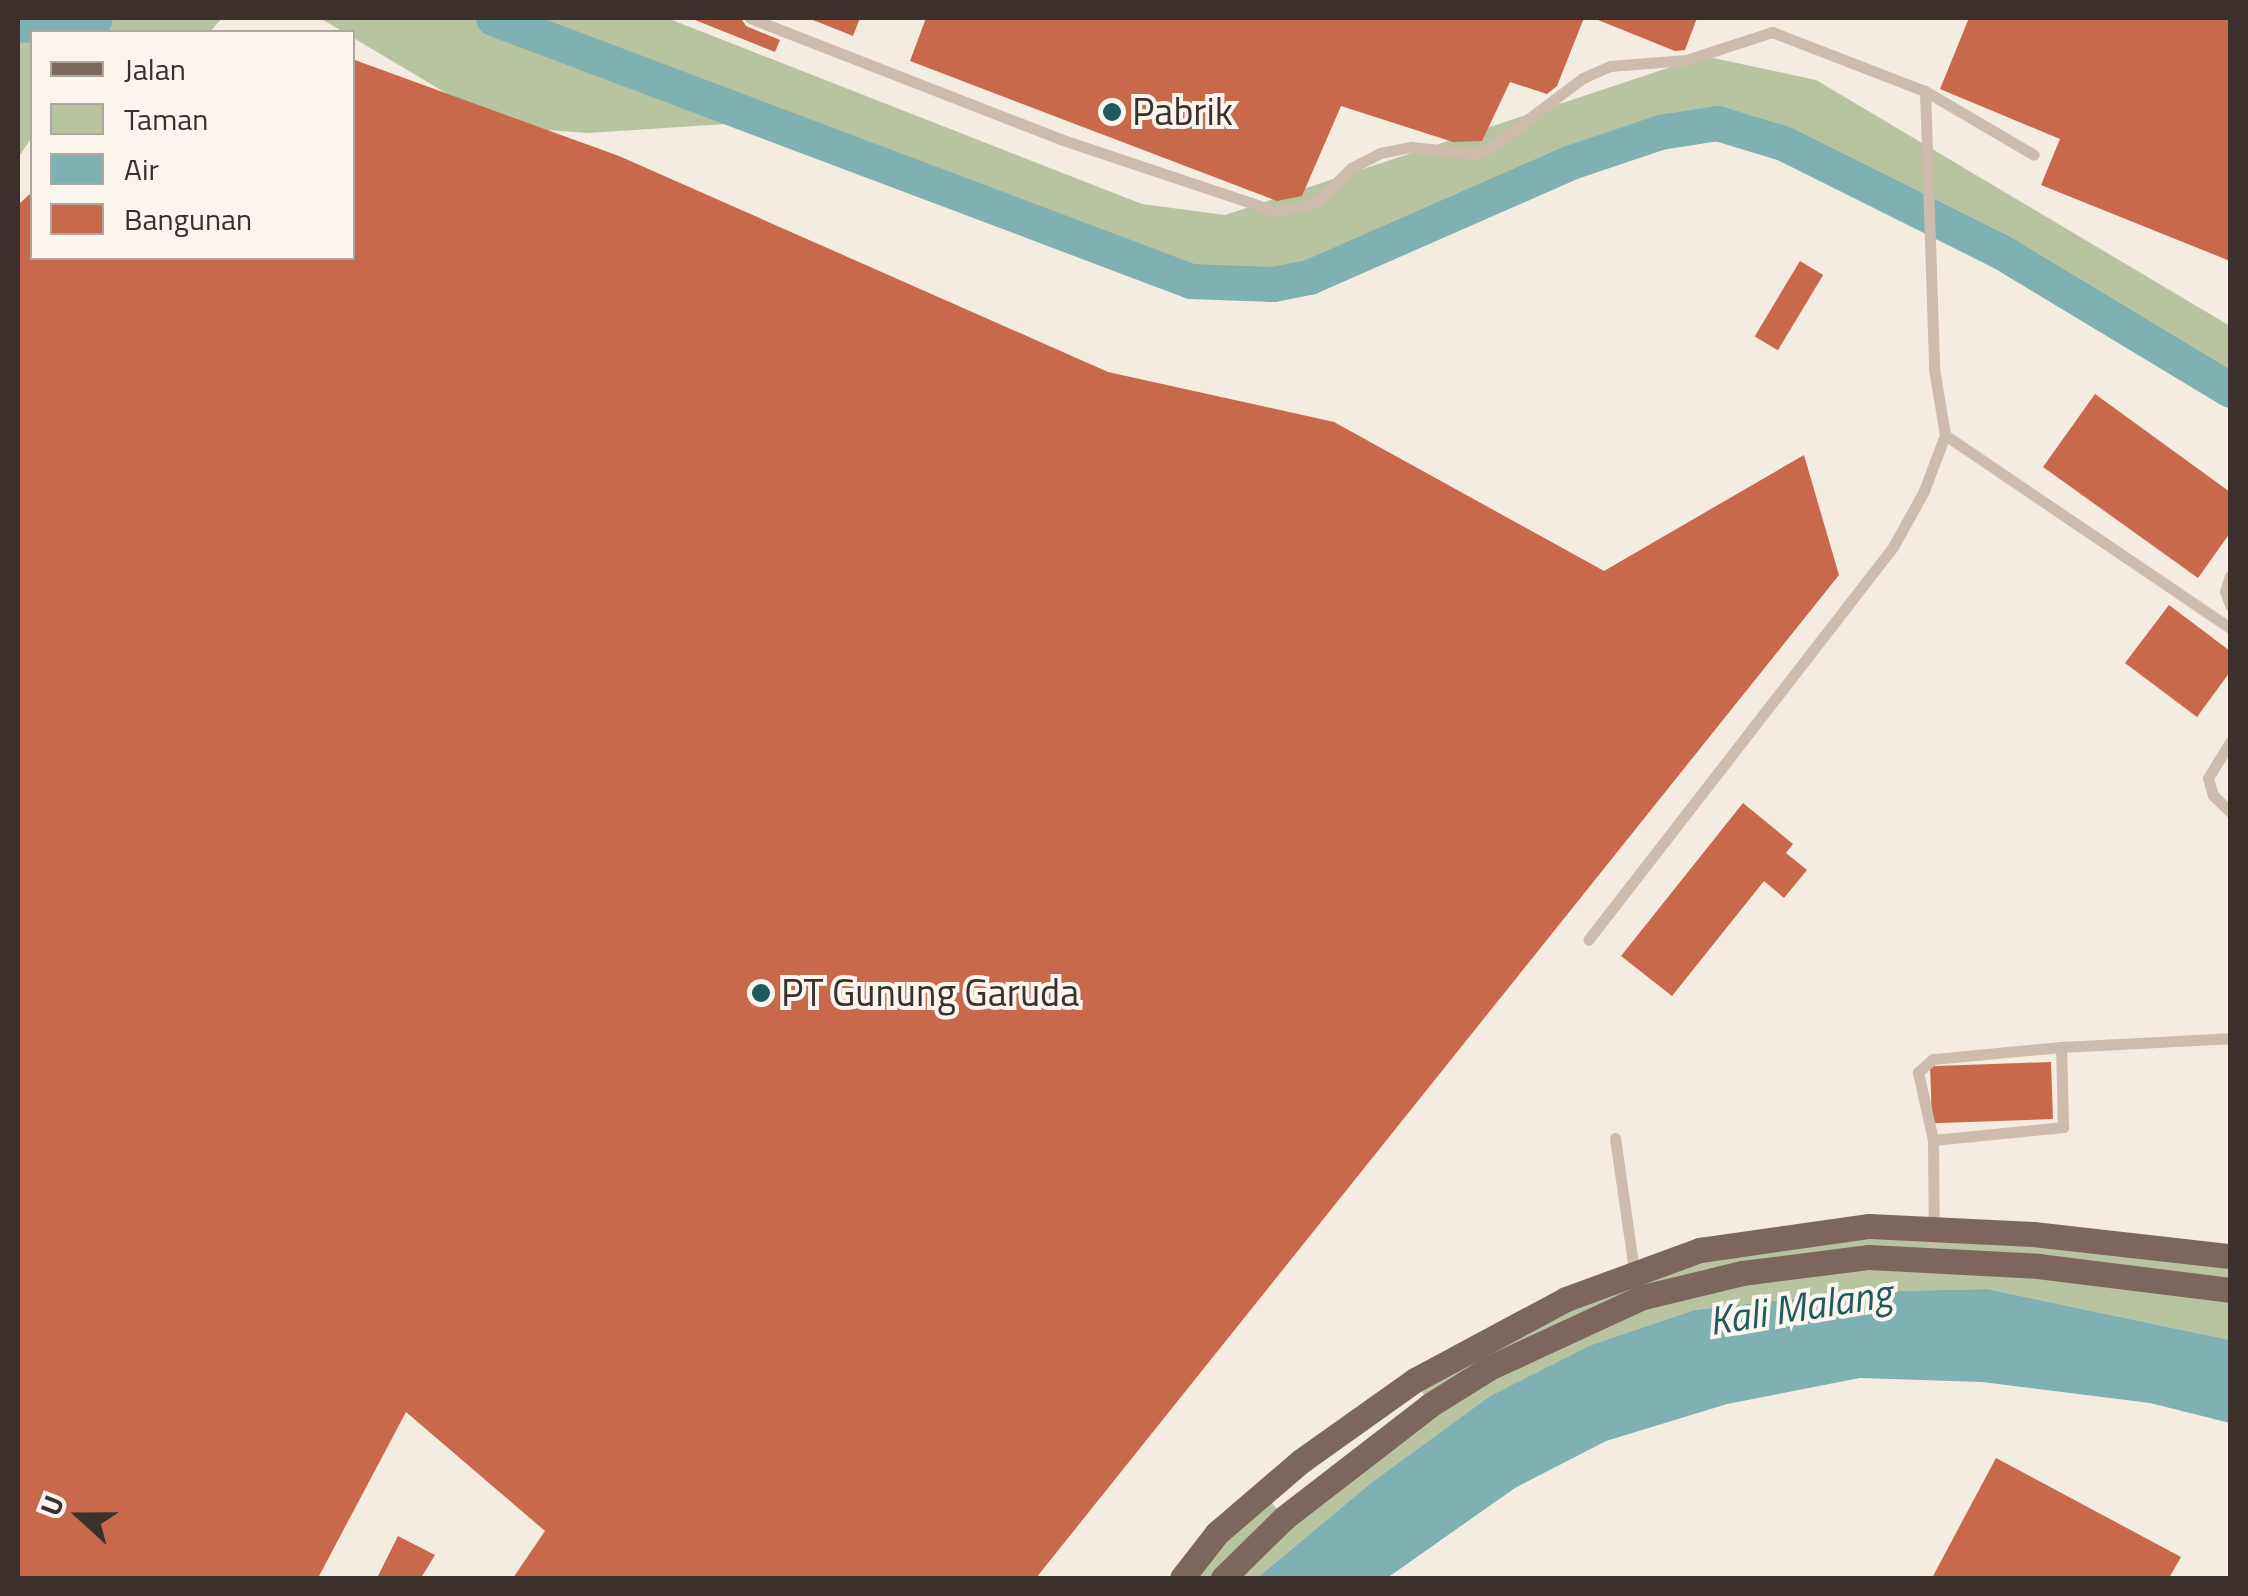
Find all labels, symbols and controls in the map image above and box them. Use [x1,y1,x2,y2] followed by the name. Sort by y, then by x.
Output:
[30,30,355,260] legend
[124,46,186,92] text: Jalan
[1132,89,1233,135] place label: Pabrik
[124,96,208,142] text: Taman
[1101,101,1123,123] marker: Pabrik
[124,146,159,192] text: Air
[124,196,252,242] text: Bangunan
[781,970,1079,1016] place label: PT Gunung Garuda
[750,982,772,1004] marker: PT Gunung Garuda
[1705,1269,1895,1345] water label: Kali Malang
[30,1466,130,1566] north arrow
[28,1489,75,1521] text: U

